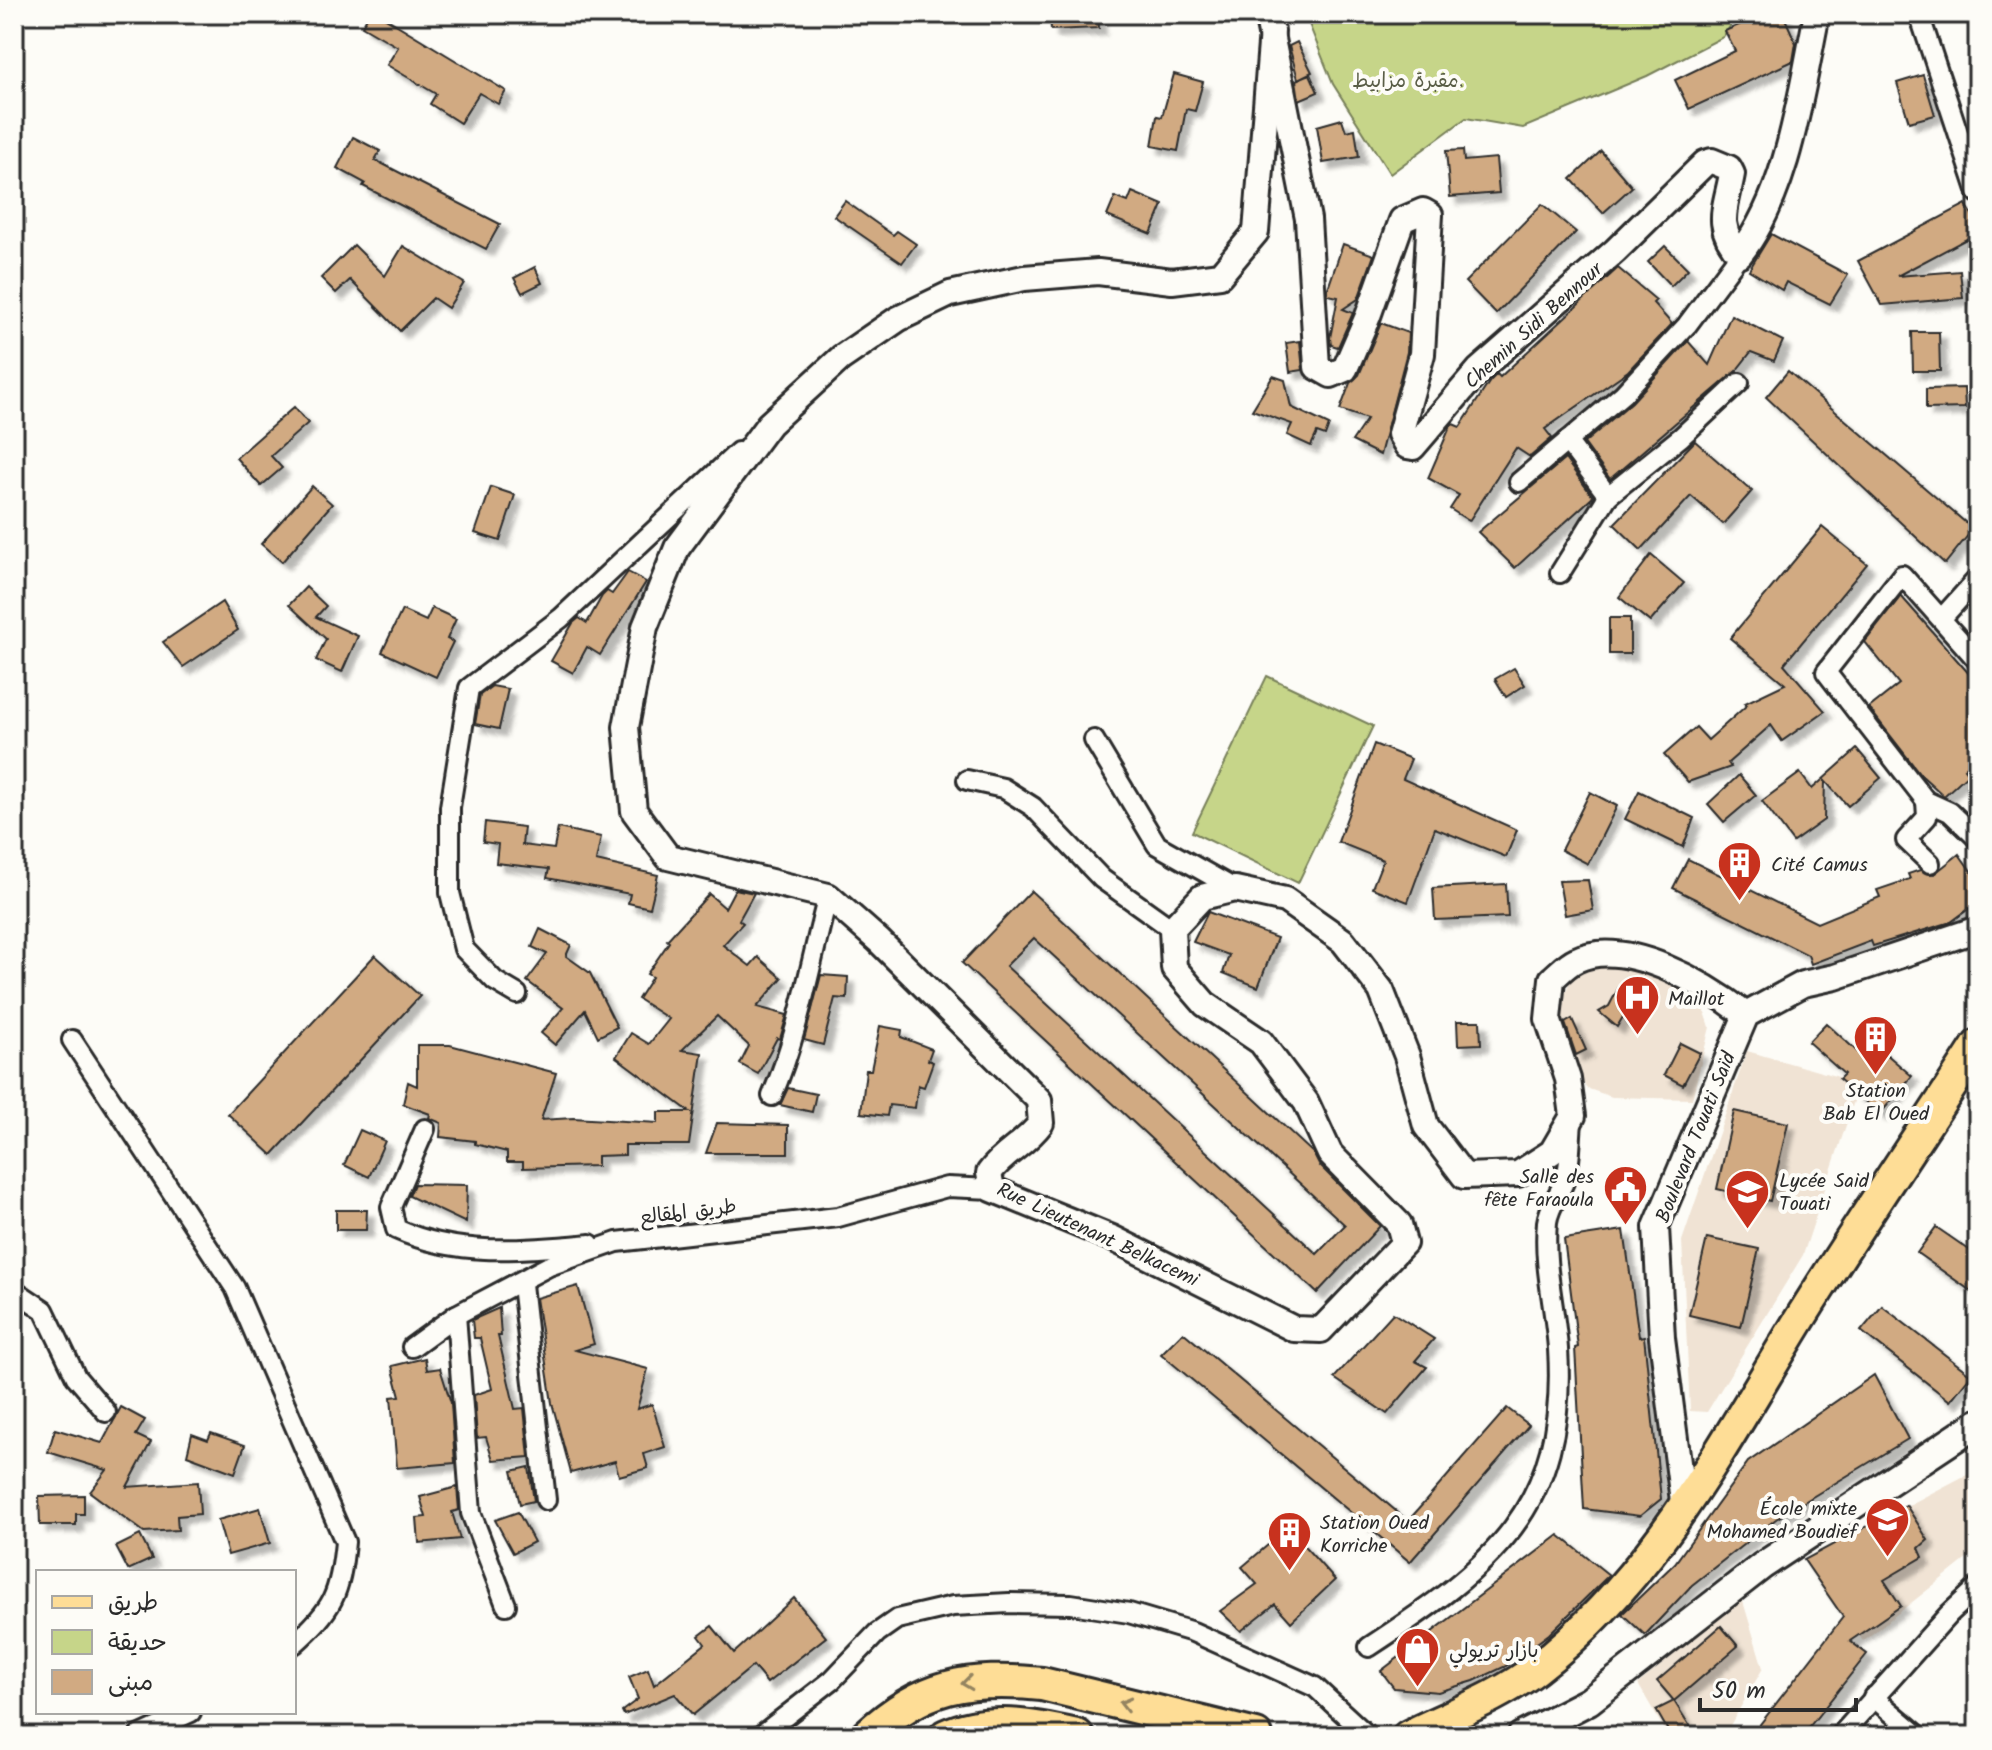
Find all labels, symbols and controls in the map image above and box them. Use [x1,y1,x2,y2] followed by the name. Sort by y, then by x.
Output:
[1352,66,1464,98] park label: مقبرة مزابيط.
[1458,254,1612,398] street label: Chemin Sidi Bennour
[1716,840,1764,903] building icon: Cité Camus
[1771,850,1868,882] place label: Cité Camus
[1613,974,1661,1037] hospital icon: Maillot
[1668,984,1725,1016] place label: Maillot
[1852,1014,1900,1077] building icon: Station Bab El Oued
[1648,1047,1746,1228] street label: Boulevard Touati Saïd
[1823,1076,1930,1131] place label: Station Bab El Oued
[1484,1162,1594,1217] place label: Salle des fête Faraoula
[1601,1164,1649,1227] public building icon: Salle des fête Faraoula
[1779,1166,1870,1221] place label: Lycée Said Touati
[1724,1167,1772,1230] school or university icon: Lycée Said Touati
[991,1175,1205,1297] street label: Rue Lieutenant Belkacemi
[638,1191,739,1235] street label: طريق المقالع
[1706,1494,1859,1549] place label: École mixte Mohamed Boudief
[1864,1496,1912,1559] school or university icon: École mixte Mohamed Boudief
[1320,1508,1430,1563] place label: Station Oued Korriche
[1265,1510,1313,1573] building icon: Station Oued Korriche
[36,1570,296,1714] legend
[108,1584,158,1623] text: طريق
[108,1624,167,1663] text: حديقة
[1394,1626,1442,1689] shop icon: بازار تريولي
[1449,1636,1539,1668] place label: بازار تريولي
[1700,1662,1856,1712] scale bar
[108,1664,153,1703] text: مبنى
[1712,1672,1766,1711] text: 50 m
[960,1674,974,1691] one-way arrow
[1119,1697,1133,1714] one-way arrow

